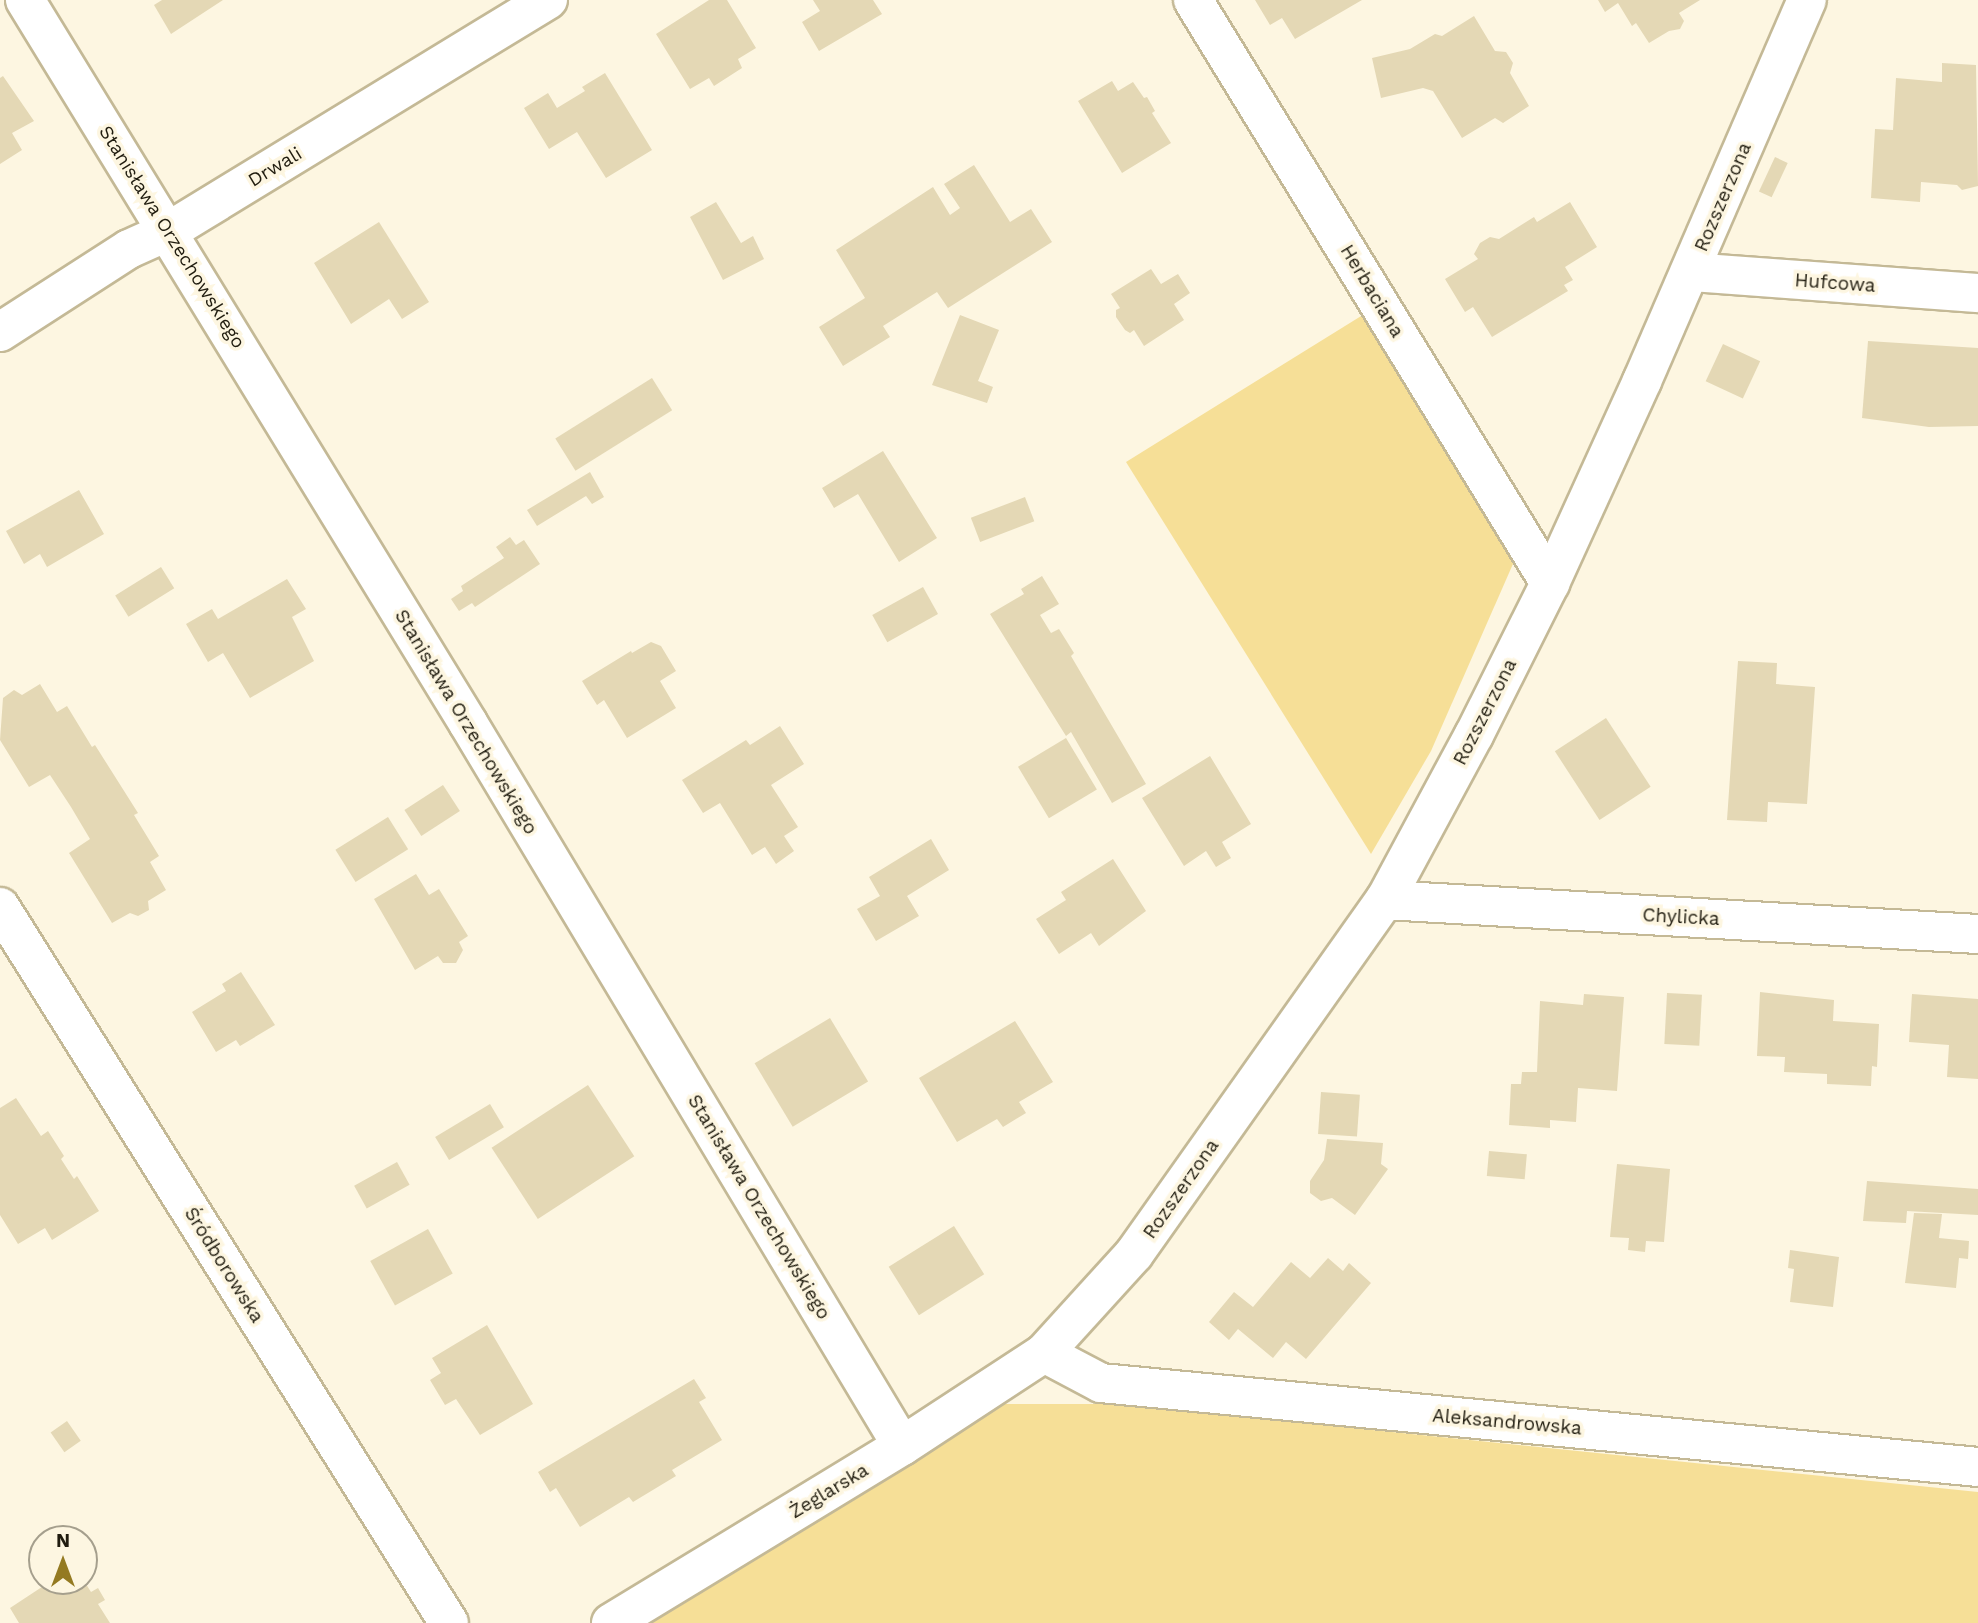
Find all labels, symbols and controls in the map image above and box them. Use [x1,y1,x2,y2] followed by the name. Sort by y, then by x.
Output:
[94,121,250,353] street label: Stanisława Orzechowskiego
[1690,139,1756,255] street label: Rozszerzona
[244,142,306,192] street label: Drwali
[1335,240,1409,342] street label: Herbaciana
[1794,269,1876,297] street label: Hufcowa
[390,605,542,839] street label: Stanisława Orzechowskiego
[1448,655,1522,769] street label: Rozszerzona
[1642,904,1720,930] street label: Chylicka
[683,1090,835,1324] street label: Stanisława Orzechowskiego
[1138,1135,1224,1243] street label: Rozszerzona
[179,1203,269,1327] street label: Śródborowska
[1431,1404,1583,1440] street label: Aleksandrowska
[785,1459,873,1523] street label: Żeglarska
[28,1525,98,1595] north arrow
[56,1529,70,1552] text: N

